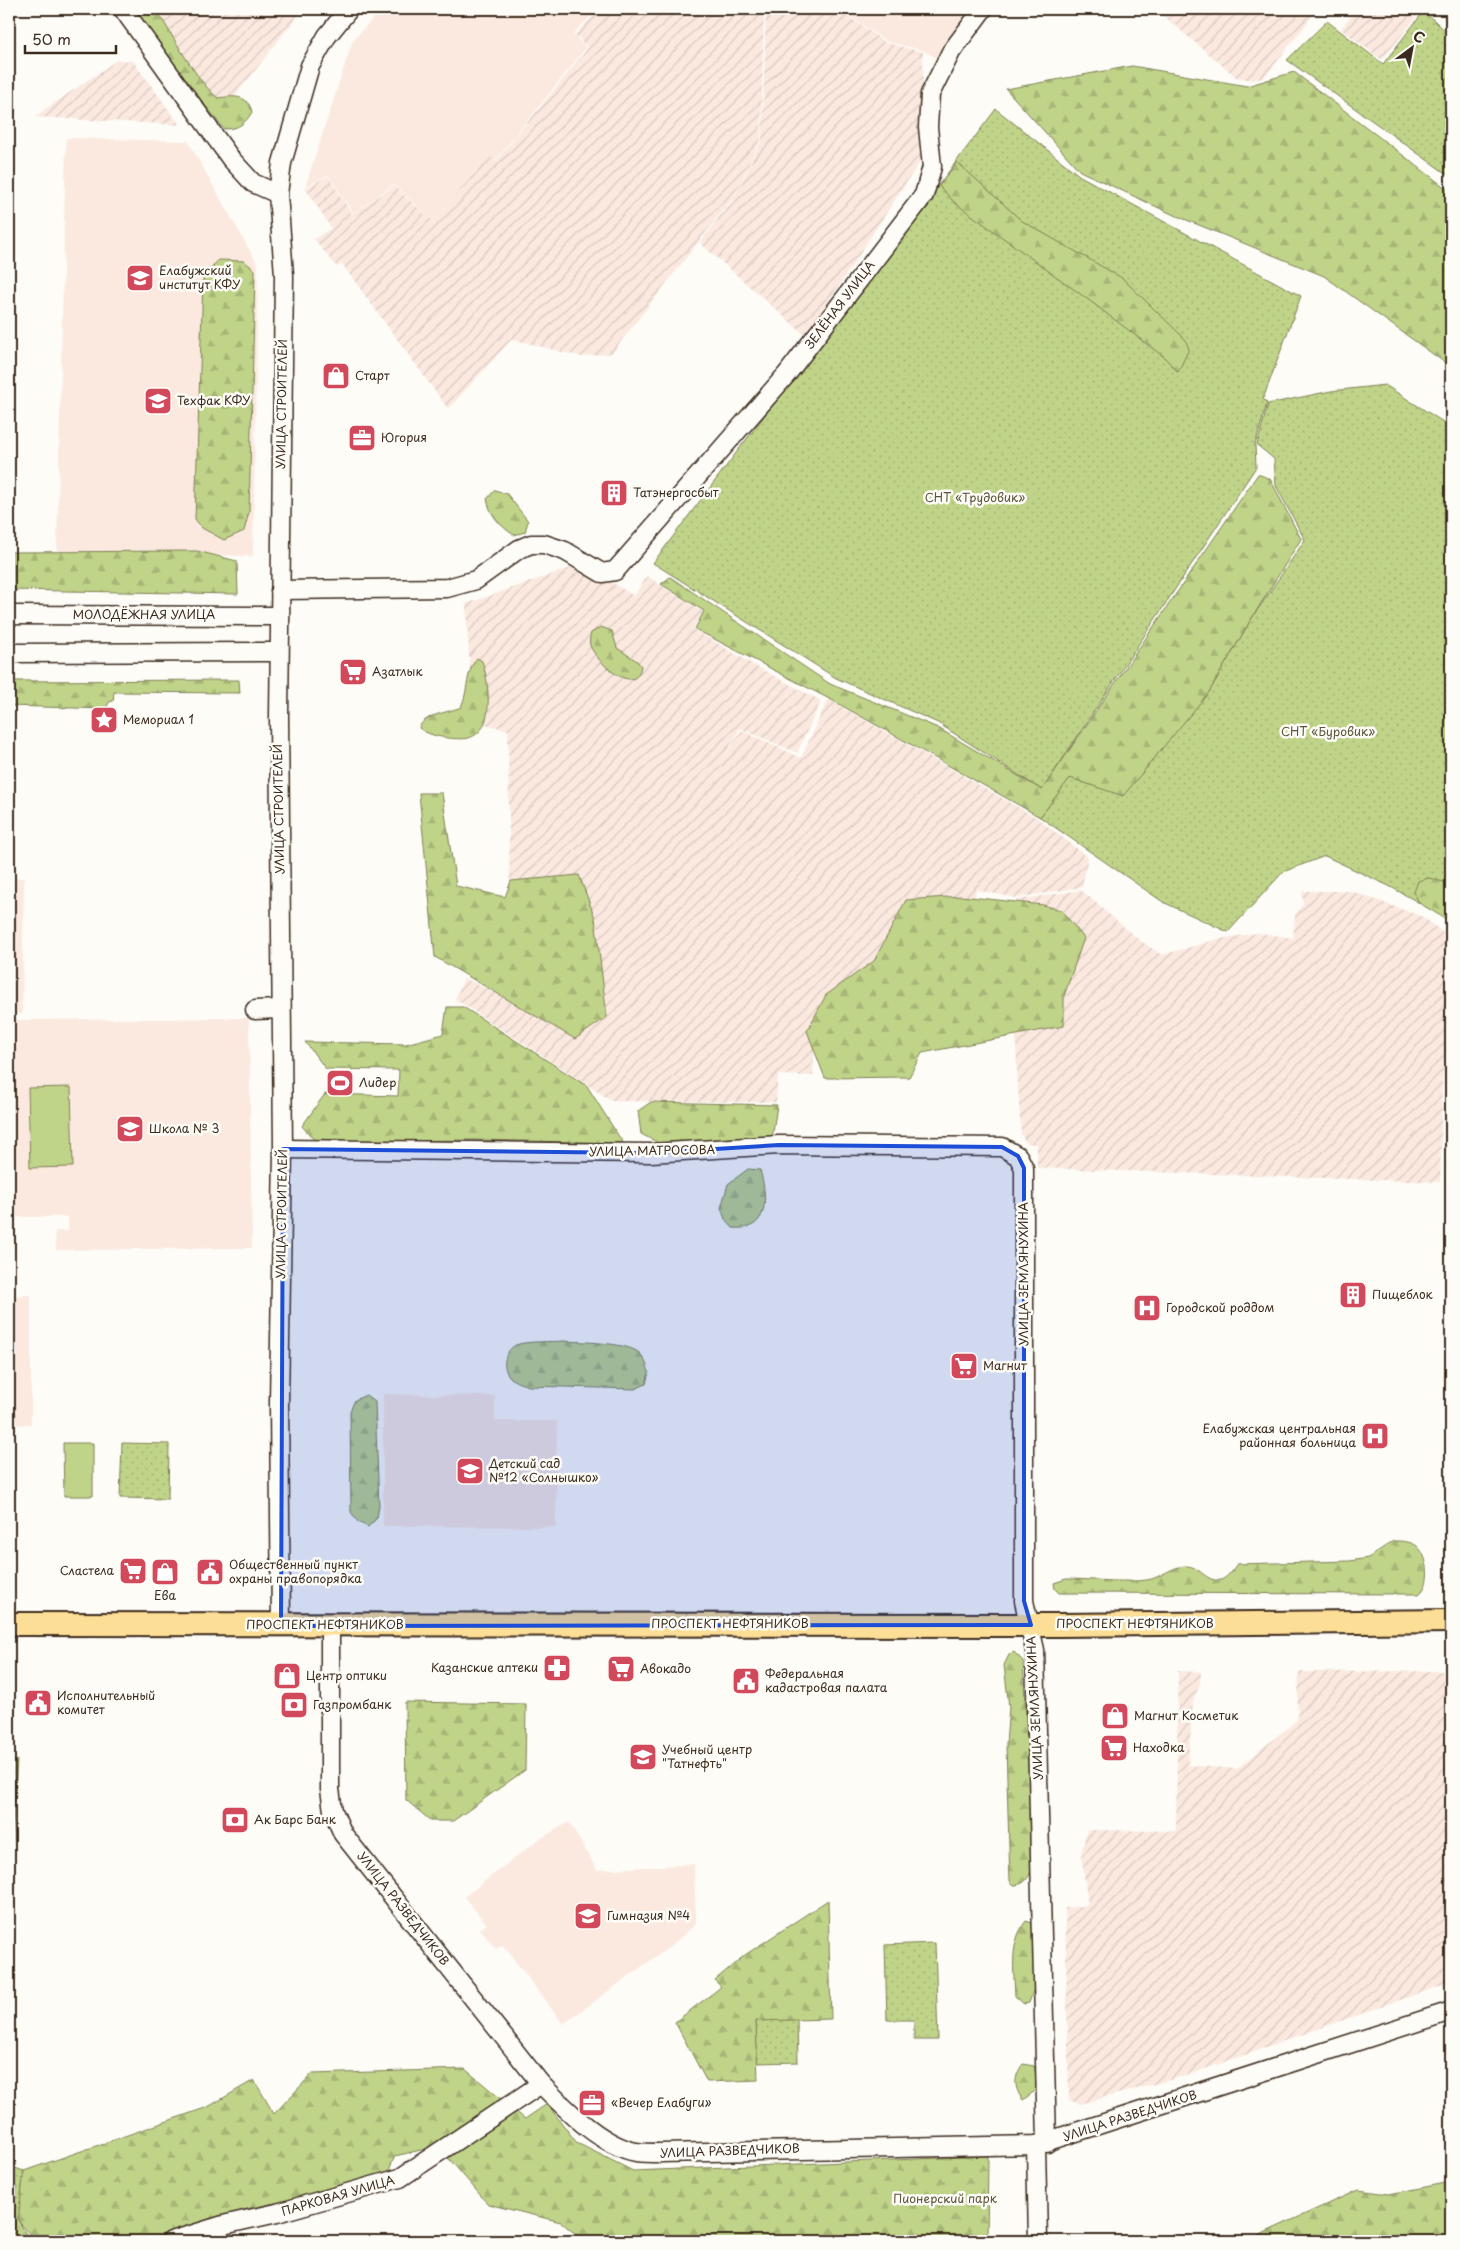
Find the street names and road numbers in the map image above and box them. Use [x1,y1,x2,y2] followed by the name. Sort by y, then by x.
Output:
[800,257,878,352] street label: ЗЕЛЁНАЯ УЛИЦА
[271,339,291,469] street label: УЛИЦА СТРОИТЕЛЕЙ
[73,605,215,623] street label: МОЛОДЁЖНАЯ УЛИЦА
[268,744,288,874] street label: УЛИЦА СТРОИТЕЛЕЙ
[589,1140,716,1160] street label: УЛИЦА МАТРОСОВА
[271,1149,291,1279] street label: УЛИЦА СТРОИТЕЛЕЙ
[1014,1202,1032,1346] street label: УЛИЦА ЗЕМЛЯНУХИНА
[651,1614,809,1632] street label: ПРОСПЕКТ НЕФТЯНИКОВ
[1056,1614,1214,1632] street label: ПРОСПЕКТ НЕФТЯНИКОВ
[246,1615,404,1633] street label: ПРОСПЕКТ НЕФТЯНИКОВ
[1021,1636,1047,1780] street label: УЛИЦА ЗЕМЛЯНУХИНА
[354,1848,454,1969] street label: УЛИЦА РАЗВЕДЧИКОВ
[1060,2085,1199,2145] street label: УЛИЦА РАЗВЕДЧИКОВ
[660,2139,800,2161] street label: УЛИЦА РАЗВЕДЧИКОВ
[279,2170,396,2220] street label: ПАРКОВАЯ УЛИЦА

